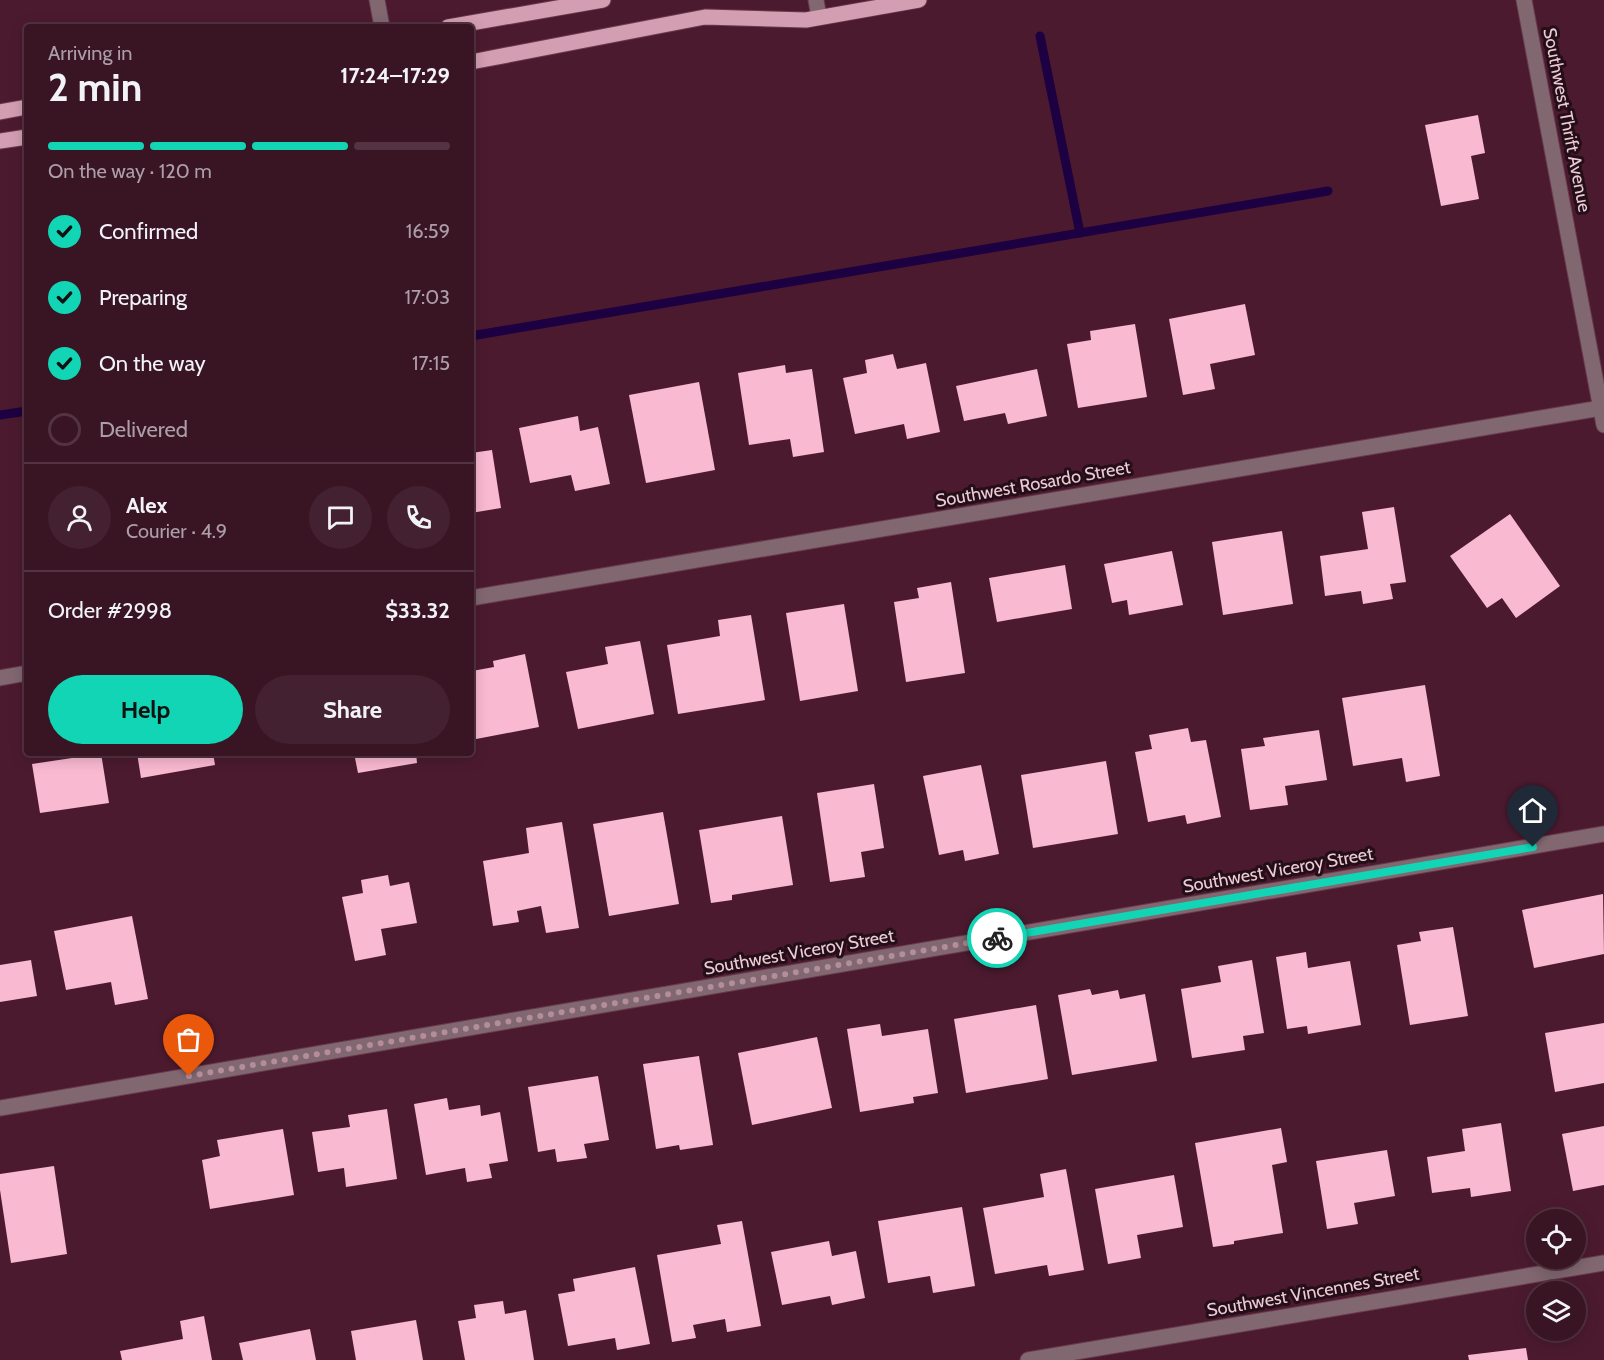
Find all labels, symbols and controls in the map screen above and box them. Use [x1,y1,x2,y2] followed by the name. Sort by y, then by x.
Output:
[1538,26,1596,214] street label: Southwest Thrift Avenue
[48,41,132,65] text: Arriving in
[340,62,450,89] text: 17:24–17:29
[48,63,142,111] text: 2 min
[48,159,212,183] text: On the way · 120 m
[48,215,81,248] icon: check
[99,218,198,245] text: Confirmed
[406,219,450,243] text: 16:59
[48,281,81,314] icon: check
[99,284,187,311] text: Preparing
[404,285,450,309] text: 17:03
[48,347,81,380] icon: check
[99,350,206,377] text: On the way
[412,351,450,375] text: 17:15
[99,416,188,443] text: Delivered
[934,456,1132,512] street label: Southwest Rosardo Street
[48,486,111,549] button: person
[309,486,372,549] button: chat
[387,486,450,549] button: phone
[126,492,167,519] text: Alex
[126,519,227,543] text: Courier · 4.9
[48,597,172,624] text: Order #2998
[385,597,450,624] text: $33.32
[48,675,243,744] button: Help
[255,675,450,744] button: Share
[1507,785,1558,847] pin
[1516,794,1549,827] icon: home
[1181,842,1375,898] street label: Southwest Viceroy Street
[967,908,1027,968] courier
[981,922,1014,955] icon: bike
[702,924,896,980] street label: Southwest Viceroy Street
[163,1014,214,1076] pin
[172,1023,205,1056] icon: bag
[1526,1209,1586,1341] map controls
[1526,1209,1586,1269] button: locate
[1205,1262,1421,1322] street label: Southwest Vincennes Street
[1526,1281,1586,1341] button: layers

